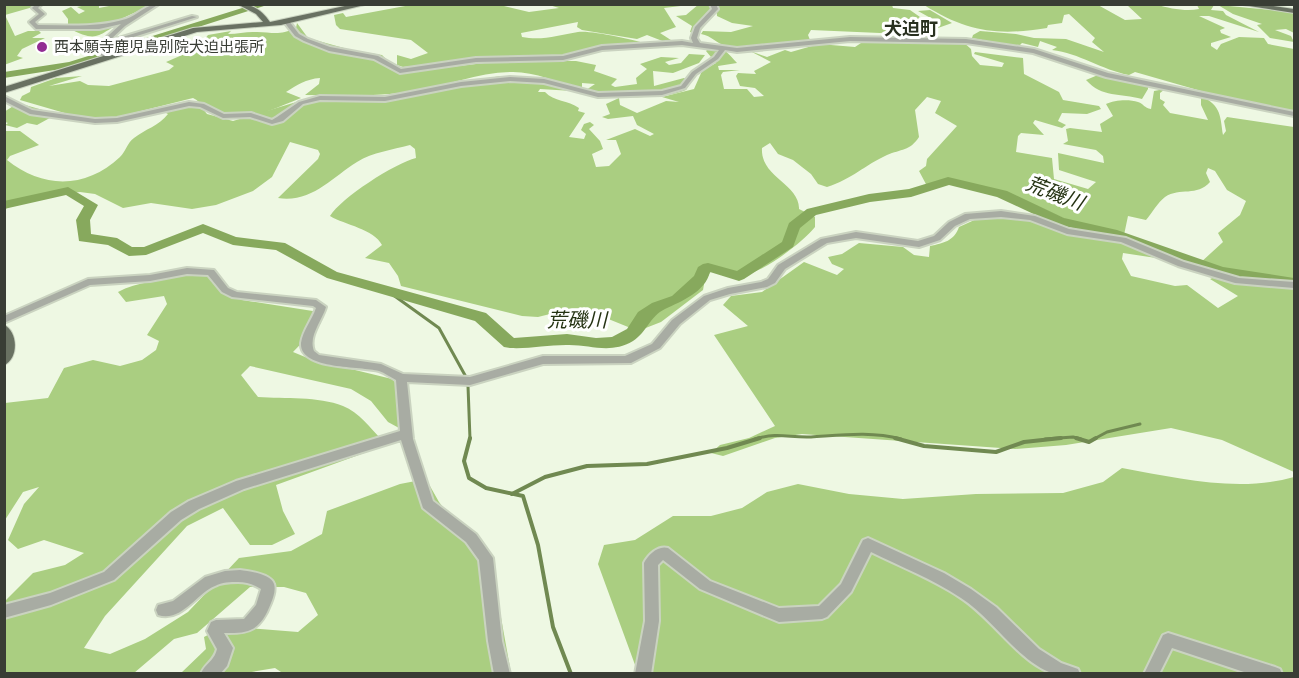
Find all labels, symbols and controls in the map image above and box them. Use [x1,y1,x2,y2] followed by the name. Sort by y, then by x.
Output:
[884,18,938,40] district label: 犬迫町
[54,38,264,56] place label: 西本願寺鹿児島別院犬迫出張所
[35,40,49,54] marker: 西本願寺鹿児島別院犬迫出張所
[1022,171,1089,217] water label: 荒磯川
[547,308,609,333] water label: 荒磯川

